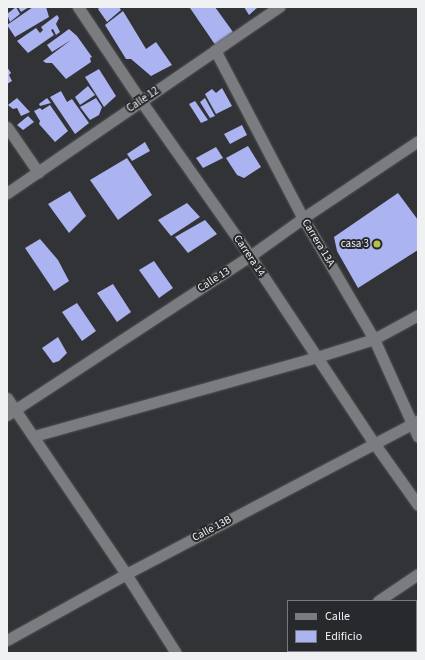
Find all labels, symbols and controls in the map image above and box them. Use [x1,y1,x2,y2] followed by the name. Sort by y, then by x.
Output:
[124,84,162,116] street label: Calle 12
[299,217,337,269] street label: Carrera 13A
[230,233,268,279] street label: Carrera 14
[341,237,369,251] place label: casa 3
[372,239,382,249] marker: casa 3
[195,265,233,295] street label: Calle 13
[190,513,234,545] street label: Calle 13B
[287,600,417,652] legend
[325,608,350,625] text: Calle
[325,628,362,645] text: Edificio

